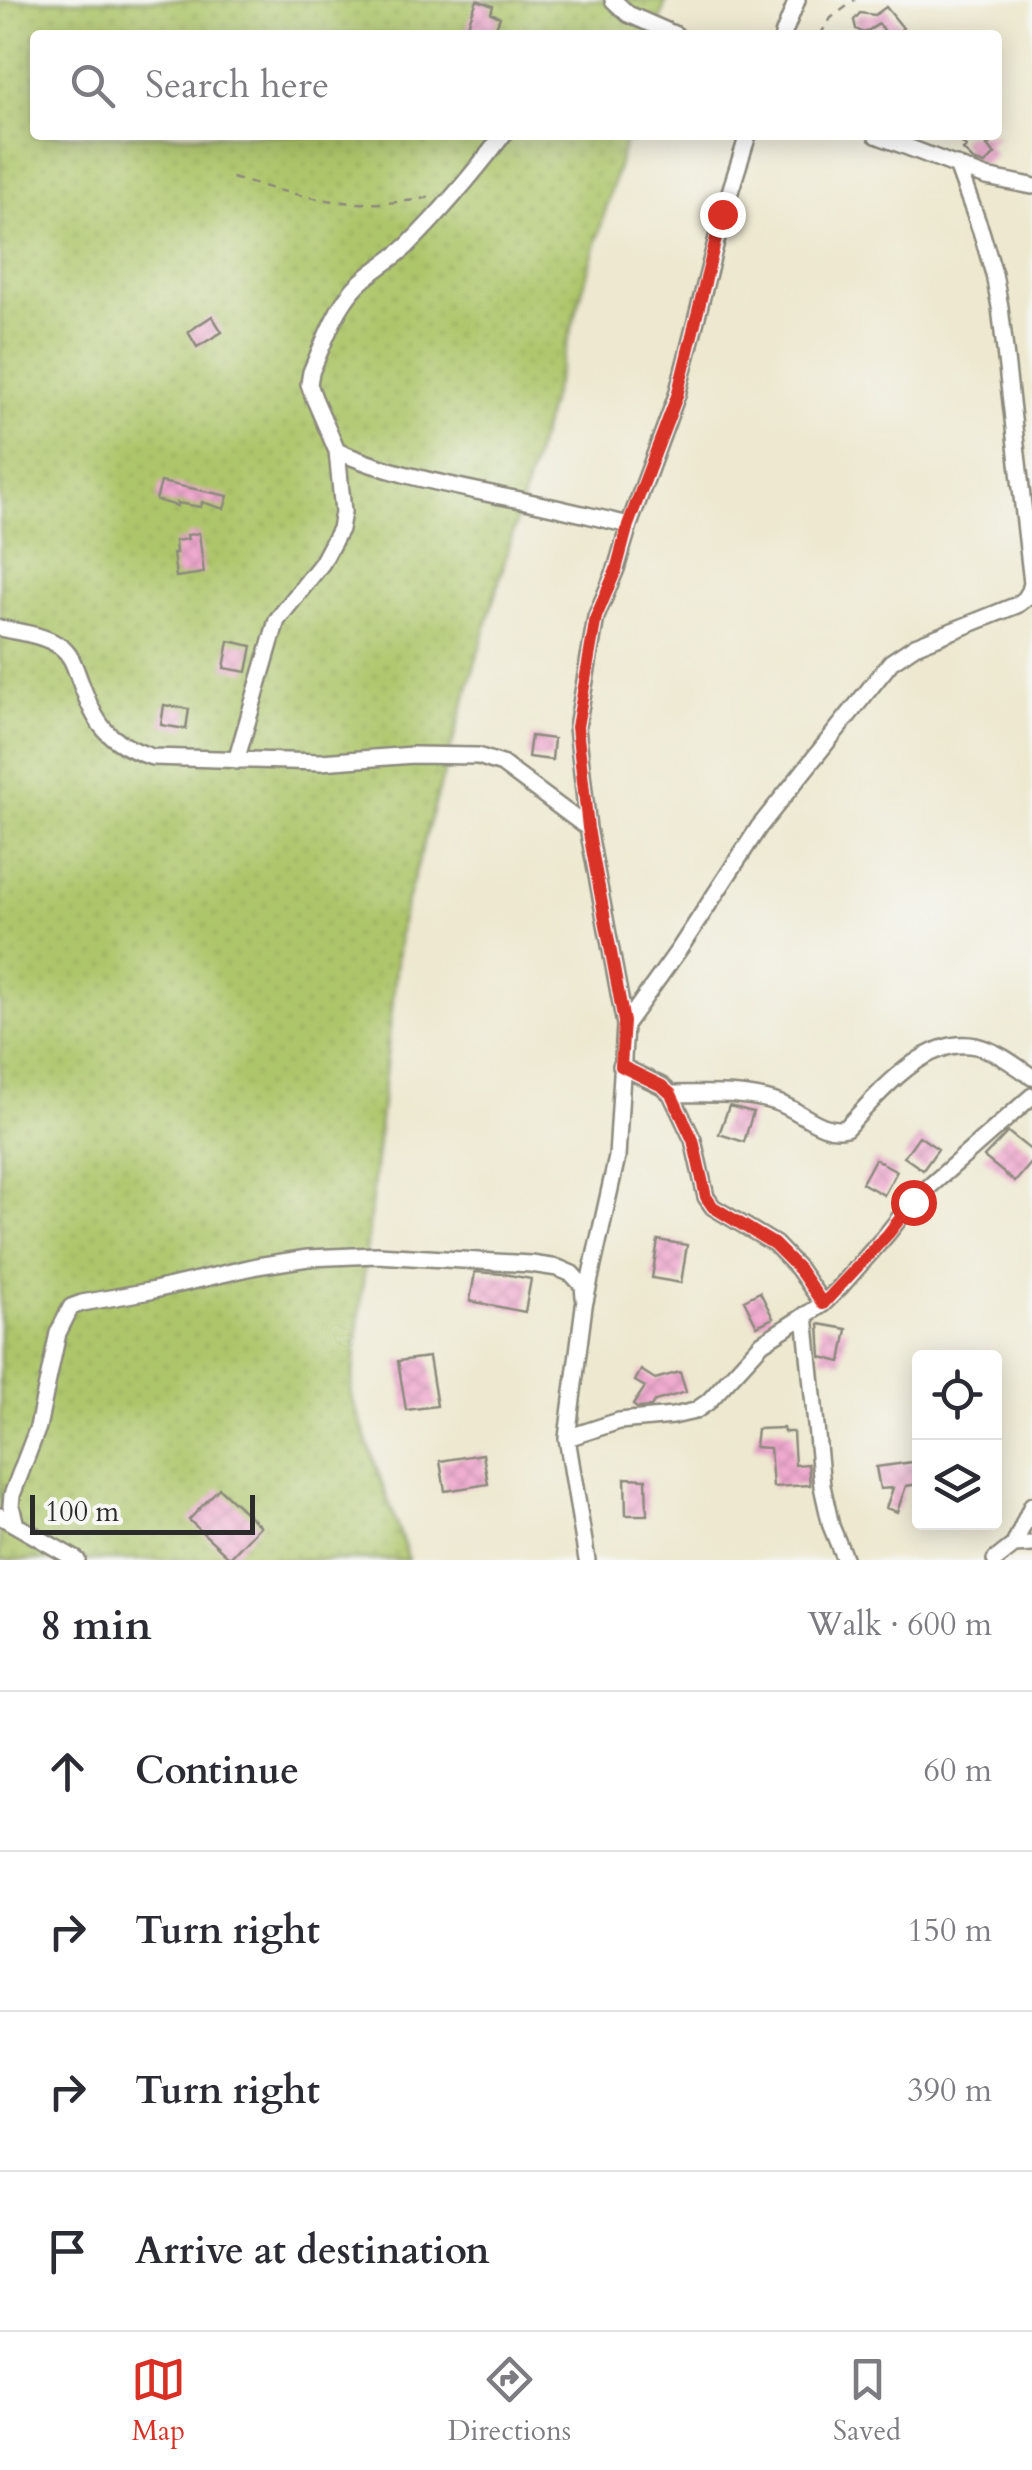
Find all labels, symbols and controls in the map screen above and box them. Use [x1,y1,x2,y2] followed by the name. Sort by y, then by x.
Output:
[30,30,1002,140] search box
[65,58,120,113] icon: search
[145,59,329,111] text: Search here
[700,192,746,238] route end
[891,1180,937,1226] route start
[912,1350,1002,1530] map controls
[912,1350,1002,1440] button: locate
[912,1440,1002,1530] button: layers
[30,1490,255,1534] scale bar
[45,1493,119,1531] text: 100 m
[40,1597,152,1654] text: 8 min
[807,1603,992,1647] text: Walk · 600 m
[40,1744,95,1799] icon: ahead
[135,1745,299,1797] text: Continue
[924,1749,992,1793] text: 60 m
[40,1904,95,1959] icon: right
[135,1905,320,1957] text: Turn right
[907,1909,992,1953] text: 150 m
[40,2064,95,2119] icon: right
[135,2065,320,2117] text: Turn right
[907,2069,992,2113] text: 390 m
[40,2224,95,2279] icon: arrive
[135,2225,490,2277] text: Arrive at destination
[131,2352,186,2450] tab: Map
[448,2352,571,2450] tab: Directions
[833,2352,901,2450] tab: Saved

